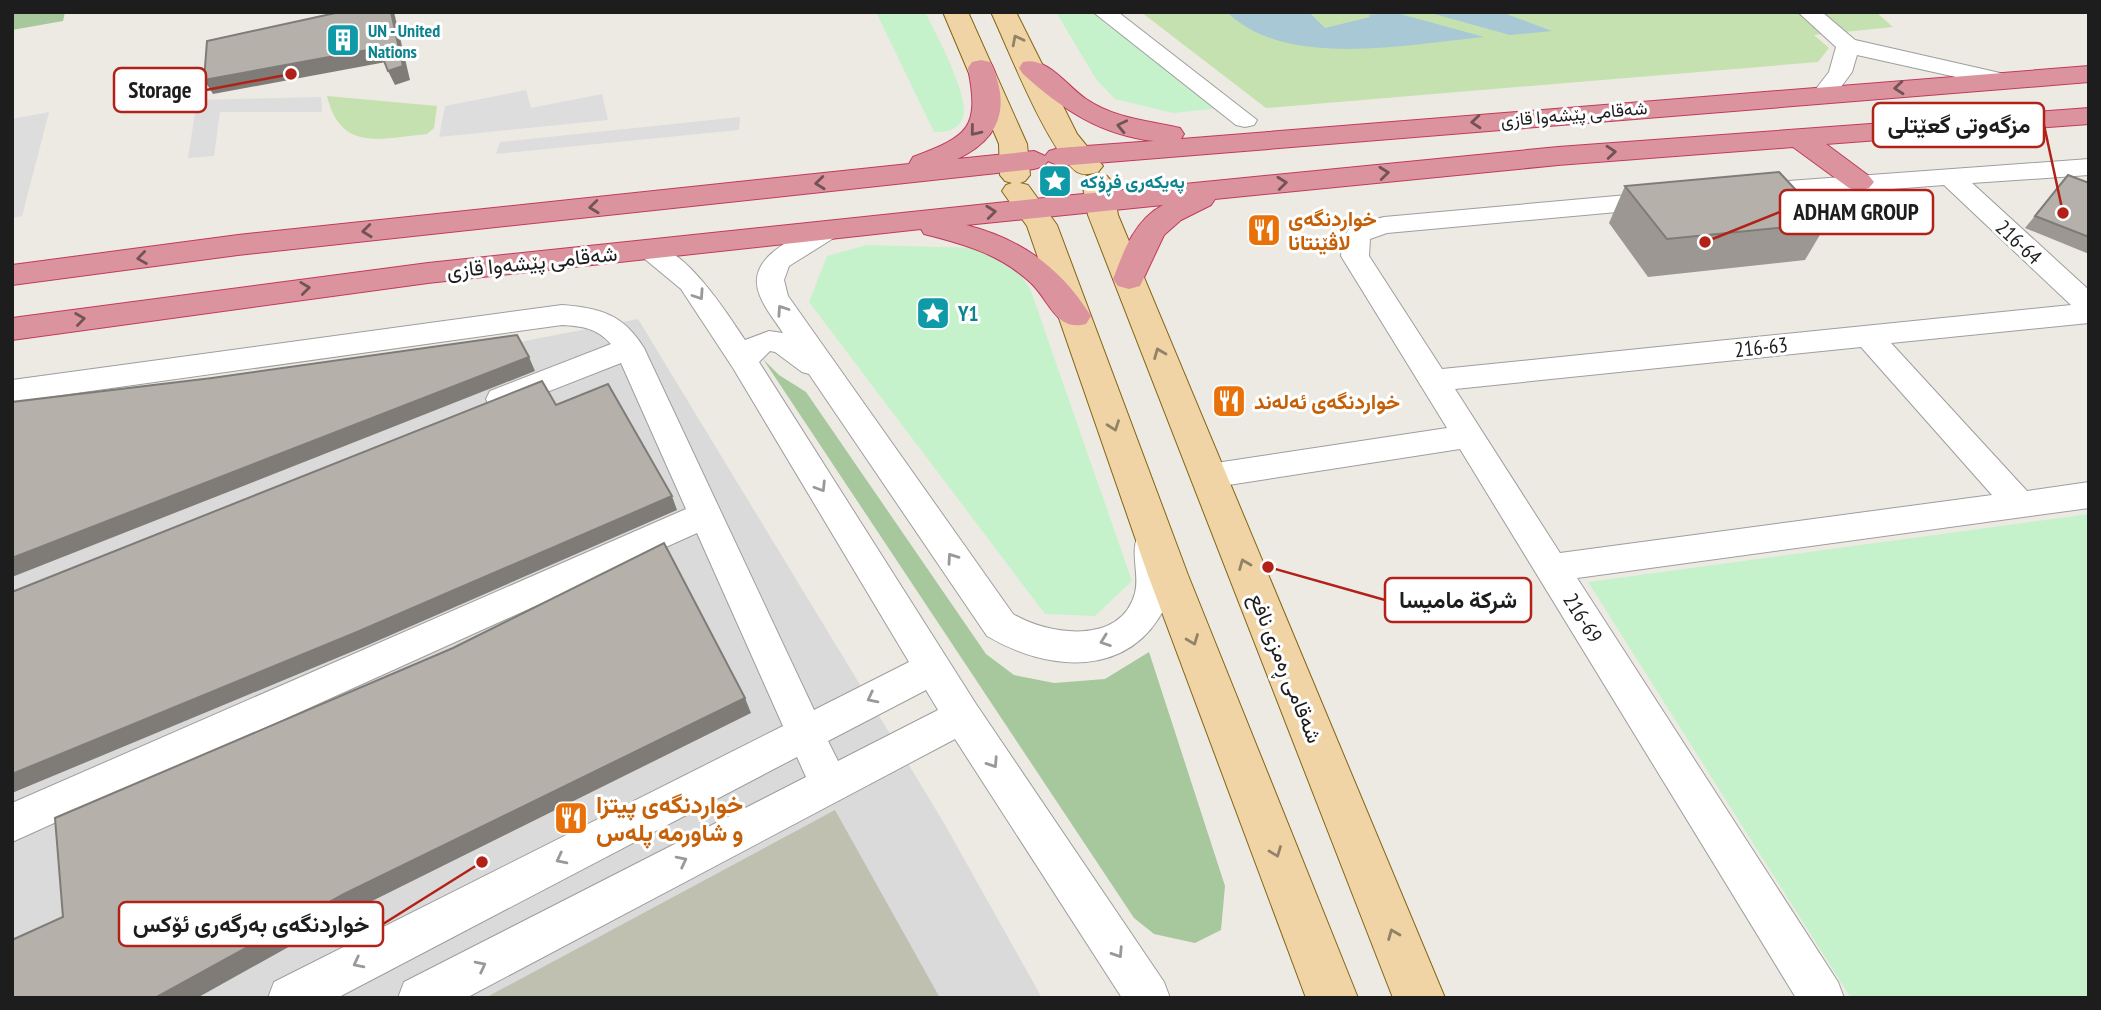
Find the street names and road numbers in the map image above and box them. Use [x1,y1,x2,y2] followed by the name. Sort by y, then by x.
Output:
[1500,96,1648,133] street label: شەقامی پێشەوا قازی
[1990,214,2048,270] street label: 216-64
[445,240,619,285] street label: شەقامی پێشەوا قازی
[1733,331,1789,363] street label: 216-63
[1557,588,1609,648] street label: 216-69
[1240,589,1328,749] street label: شەقامی ڕەمزی نافع

